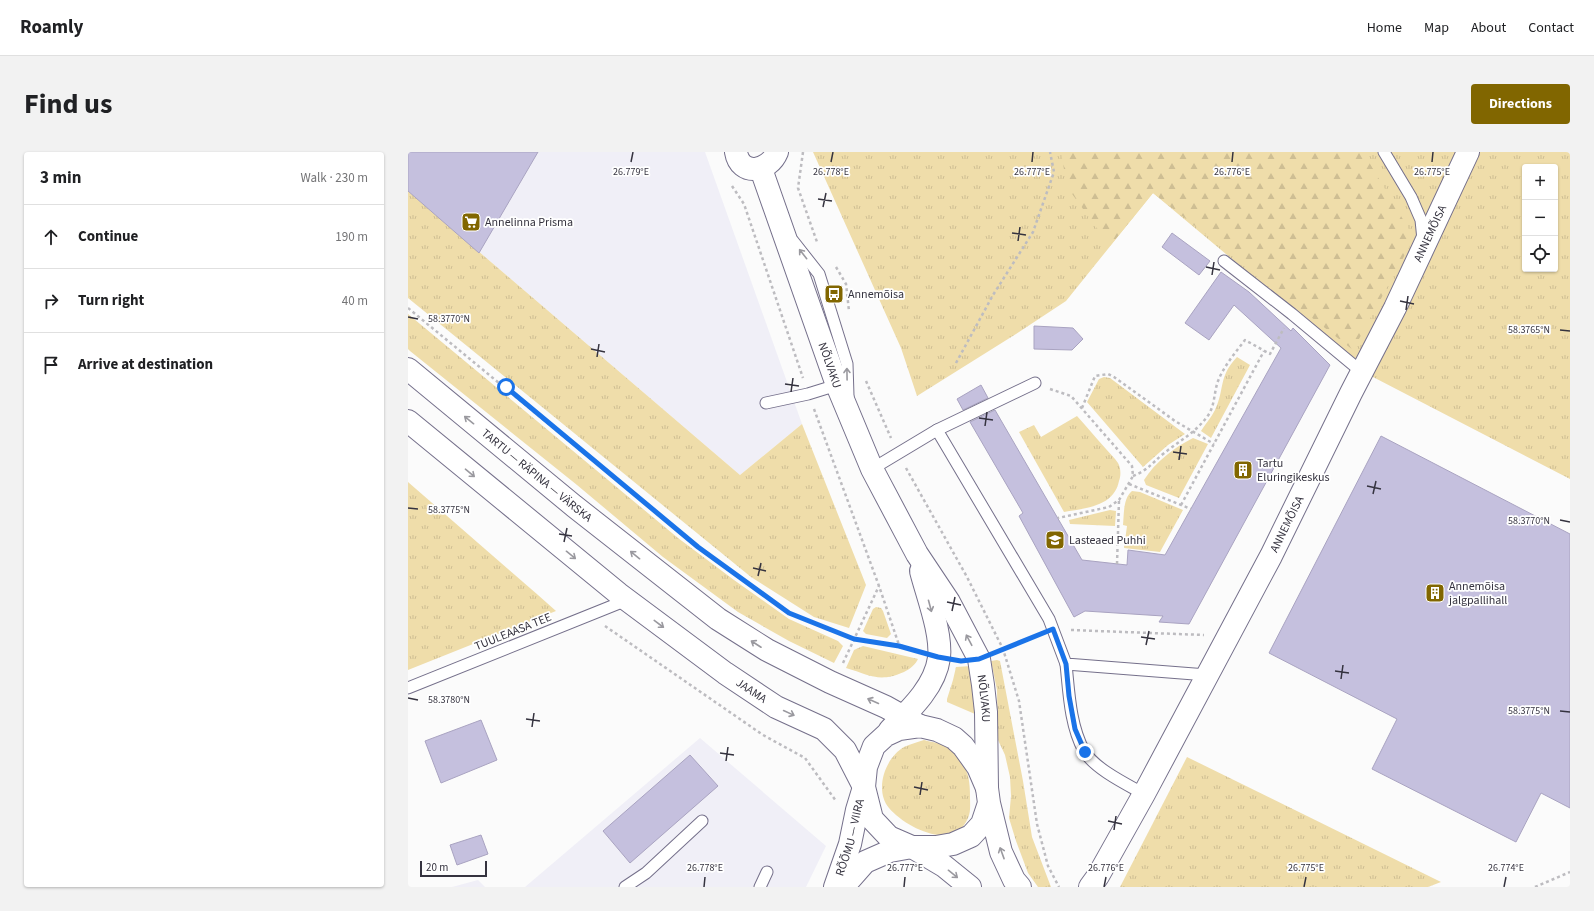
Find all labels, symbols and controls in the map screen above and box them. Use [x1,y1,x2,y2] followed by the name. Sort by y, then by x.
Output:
[20,14,83,41] text: Roamly
[1367,18,1402,38] text: Home
[1424,18,1449,38] text: Map
[1471,18,1506,38] text: About
[1528,18,1574,38] text: Contact
[24,84,112,124] text: Find us
[1471,84,1570,124] button: Directions
[1522,164,1558,272] map controls
[1522,164,1558,200] button: +
[613,165,649,179] text: 26.779°E
[813,165,849,179] text: 26.778°E
[1014,165,1050,179] text: 26.777°E
[1214,165,1250,179] text: 26.776°E
[1414,165,1450,179] text: 26.775°E
[40,166,81,190] text: 3 min
[300,169,368,187] text: Walk · 230 m
[1522,200,1558,236] button: −
[1409,202,1451,265] street label: ANNEMÕISA
[460,211,482,233] supermarket icon: Annelinna Prisma
[485,214,573,231] place label: Annelinna Prisma
[40,226,62,248] icon: ahead
[78,226,138,247] text: Continue
[335,228,368,246] text: 190 m
[1522,236,1558,272] button: locate
[799,248,808,259] one-way arrow
[823,283,845,305] bus stop icon: Annemõisa
[848,286,904,303] place label: Annemõisa
[40,290,62,312] icon: right
[78,290,144,311] text: Turn right
[342,292,368,310] text: 40 m
[428,312,470,326] text: 58.3770°N
[1508,323,1550,337] text: 58.3765°N
[814,340,846,391] street label: NÕLVAKU
[40,354,62,376] icon: arrive
[78,354,213,375] text: Arrive at destination
[844,368,851,381] one-way arrow
[497,378,515,396] route start
[464,415,475,424] one-way arrow
[478,425,596,526] street label: TARTU — RÄPINA — VÄRSKA
[1257,455,1330,486] place label: Tartu Eluringikeskus
[1232,459,1254,481] building icon: Tartu Eluringikeskus
[465,468,476,477] one-way arrow
[1266,492,1308,555] street label: ANNEMÕISA
[428,503,470,517] text: 58.3775°N
[1508,514,1550,528] text: 58.3770°N
[1044,529,1066,551] school or university icon: Lasteaed Puhhi
[1069,532,1146,549] place label: Lasteaed Puhhi
[566,551,576,560] one-way arrow
[630,551,641,559] one-way arrow
[1448,578,1507,609] place label: Annemõisa jalgpallihall
[1424,582,1446,604] building icon: Annemõisa jalgpallihall
[927,599,934,612] one-way arrow
[472,609,554,655] street label: TUULEAASA TEE
[653,620,664,628] one-way arrow
[964,634,972,646] one-way arrow
[751,640,762,648] one-way arrow
[973,673,995,722] street label: NÕLVAKU
[733,674,771,707] street label: JAAMA
[428,693,470,707] text: 58.3780°N
[867,697,879,704] one-way arrow
[1508,704,1550,718] text: 58.3775°N
[783,710,795,717] one-way arrow
[1076,743,1094,761] route end
[831,796,869,878] street label: RÕÕMU — VIIRA
[998,847,1005,860] one-way arrow
[420,859,487,878] scale bar
[426,860,448,875] text: 20 m
[687,861,723,875] text: 26.778°E
[887,861,923,875] text: 26.777°E
[1088,861,1124,875] text: 26.776°E
[1288,861,1324,875] text: 26.775°E
[1488,861,1524,875] text: 26.774°E
[948,869,959,878] one-way arrow

